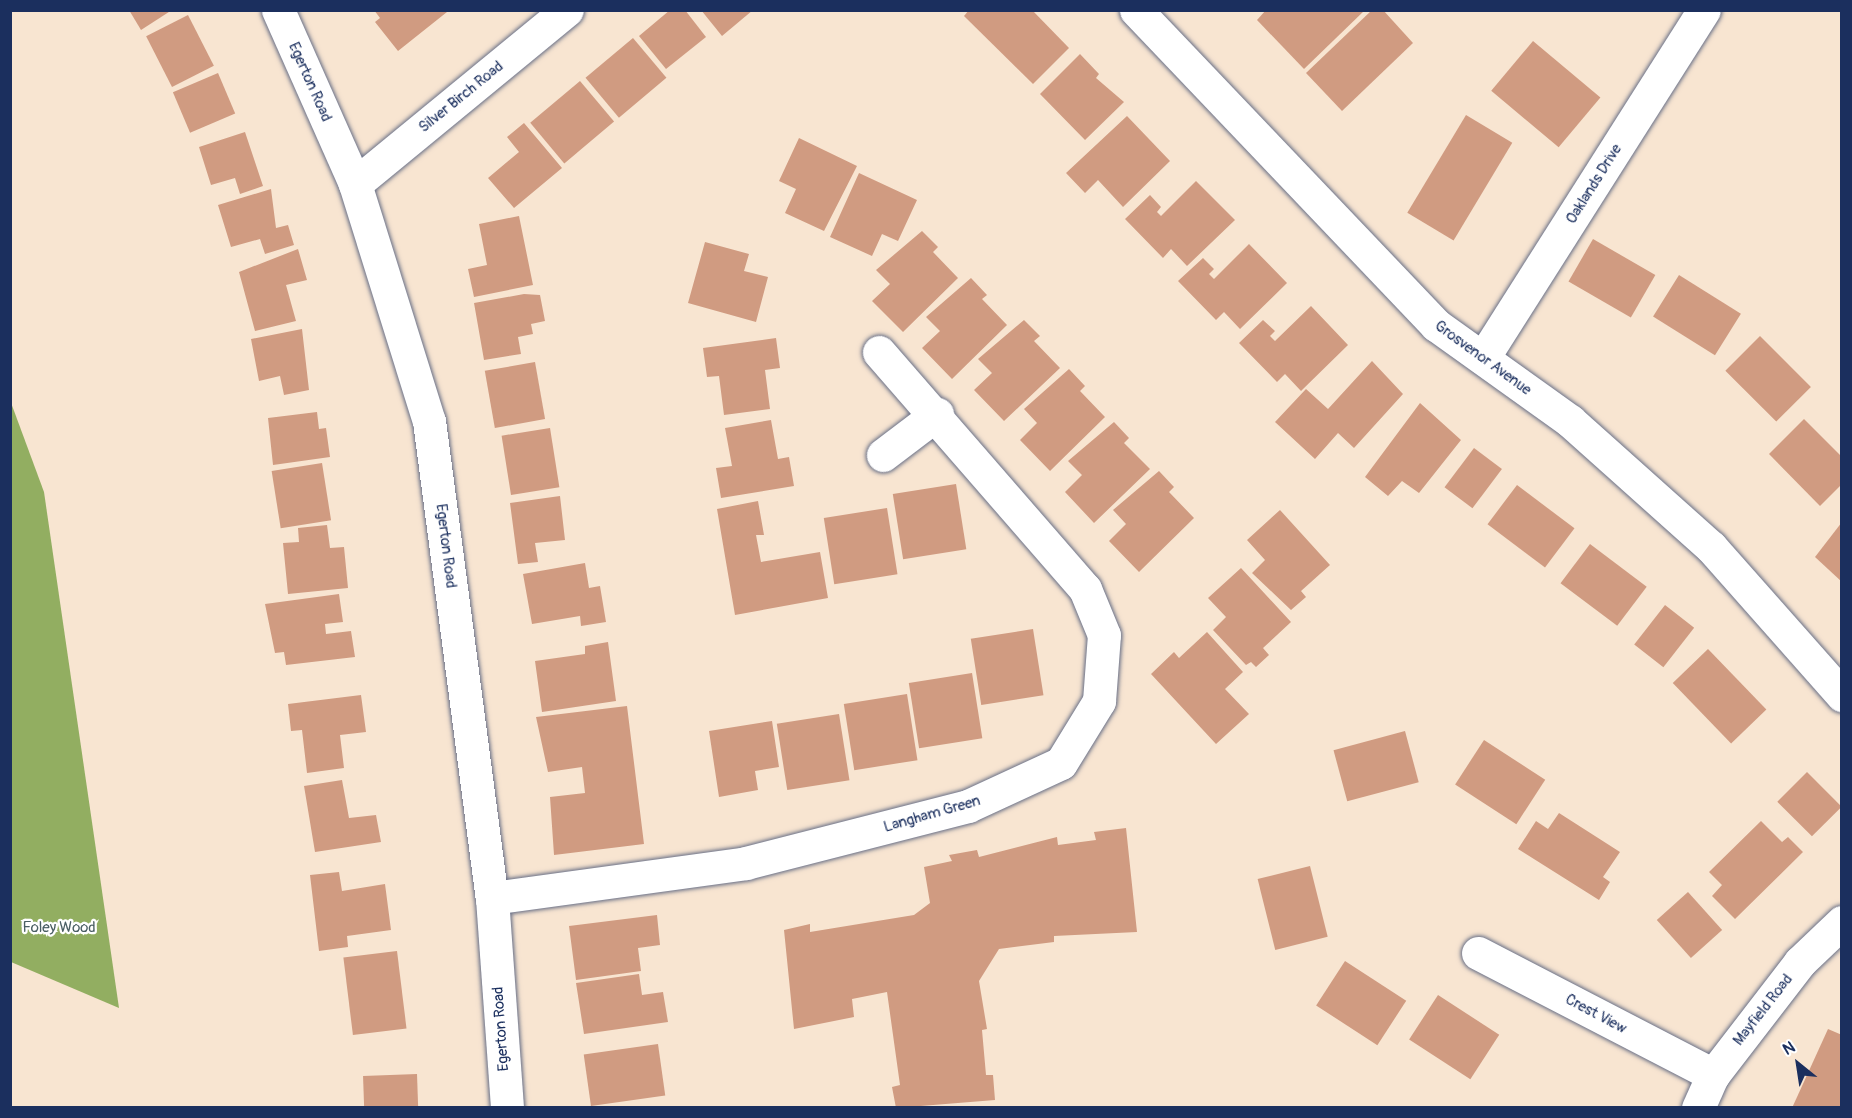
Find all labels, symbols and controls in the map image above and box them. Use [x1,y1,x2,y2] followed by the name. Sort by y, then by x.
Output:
[285,40,335,124] street label: Egerton Road
[415,58,507,136] street label: Silver Birch Road
[1562,141,1626,227] street label: Oaklands Drive
[1431,317,1535,399] street label: Grosvenor Avenue
[432,503,460,589] street label: Egerton Road
[882,792,982,836] street label: Langham Green
[22,919,96,937] park label: Foley Wood
[1730,971,1796,1049] street label: Mayfield Road
[489,986,513,1072] street label: Egerton Road
[1562,990,1630,1038] street label: Crest View
[1768,1034,1828,1094] north arrow
[1779,1037,1799,1060] text: N

